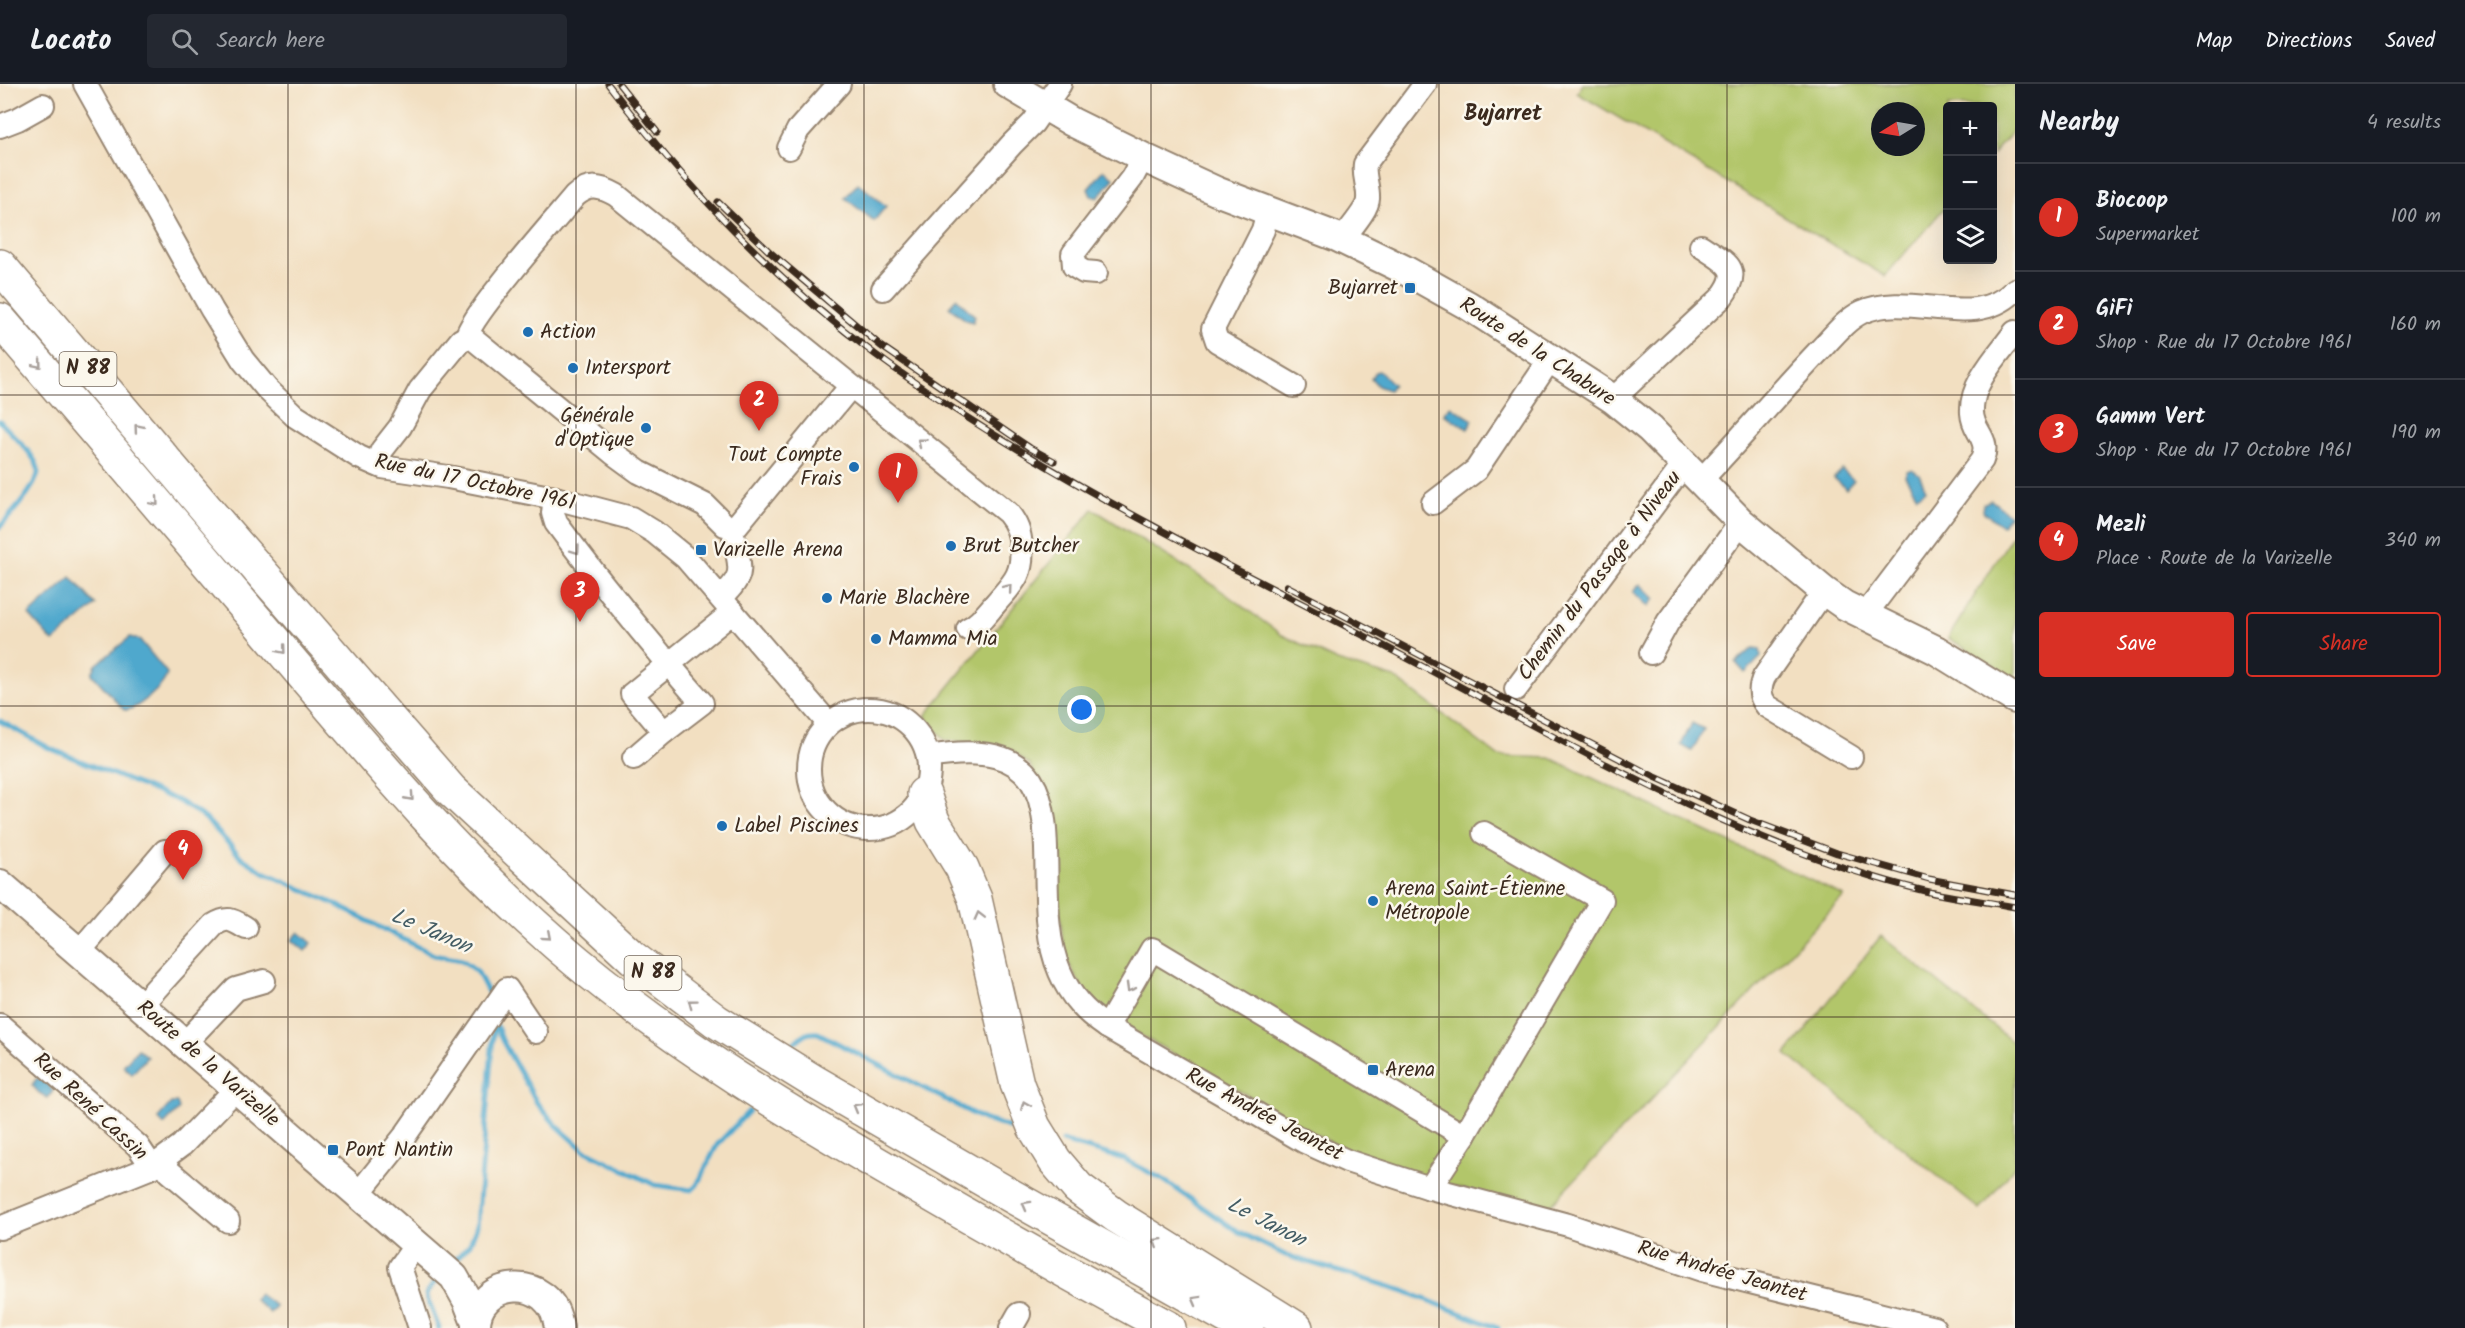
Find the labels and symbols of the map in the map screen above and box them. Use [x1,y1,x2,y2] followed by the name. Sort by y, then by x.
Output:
[1464,97,1543,132] district label: Bujarret
[1871,102,1925,156] north arrow
[1328,272,1399,305] place label: Bujarret
[1403,281,1417,295] marker: Bujarret
[1452,289,1622,415] street label: Route de la Chabure
[540,316,596,349] place label: Action
[521,325,535,339] marker: Action
[60,352,116,386] road number: N 88
[585,352,672,385] place label: Intersport
[31,357,42,368] one-way arrow
[566,361,580,375] marker: Intersport
[740,382,778,431] pin: 2
[555,400,635,457] place label: Générale d'Optique
[639,421,653,435] marker: Générale d'Optique
[134,424,145,435] one-way arrow
[728,439,843,496] place label: Tout Compte Frais
[917,439,928,450] one-way arrow
[371,446,579,520] street label: Rue du 17 Octobre 1961
[878,454,918,503] pin: 1
[847,460,861,474] marker: Tout Compte Frais
[1510,464,1690,688] street label: Chemin du Passage à Niveau
[148,495,159,506] one-way arrow
[963,530,1080,563] place label: Brut Butcher
[713,534,843,567] place label: Varizelle Arena
[944,539,958,553] marker: Brut Butcher
[569,543,580,554] one-way arrow
[694,543,708,557] marker: Varizelle Arena
[560,572,600,622] pin: 3
[839,582,970,615] place label: Marie Blachère
[1001,584,1012,595] one-way arrow
[820,591,834,605] marker: Marie Blachère
[888,623,998,656] place label: Mamma Mia
[869,632,883,646] marker: Mamma Mia
[275,643,286,654] one-way arrow
[1067,695,1096,724] your location
[403,790,414,801] one-way arrow
[734,810,859,843] place label: Label Piscines
[715,819,729,833] marker: Label Piscines
[164,830,202,880] pin: 4
[1385,873,1566,930] place label: Arena Saint-Étienne Métropole
[1366,894,1380,908] marker: Arena Saint-Étienne Métropole
[385,899,479,966] water label: Le Janon
[974,911,986,921] one-way arrow
[540,929,551,940] one-way arrow
[624,956,682,990] road number: N 88
[1126,982,1137,992] one-way arrow
[129,992,288,1136] street label: Route de la Varizelle
[688,999,699,1010] one-way arrow
[25,1045,155,1169] street label: Rue René Cassin
[1385,1054,1435,1087] place label: Arena
[1179,1059,1350,1171] street label: Rue Andrée Jeantet
[1366,1063,1380,1077] marker: Arena
[1020,1100,1032,1111] one-way arrow
[853,1103,863,1114] one-way arrow
[345,1134,453,1167] place label: Pont Nantin
[326,1143,340,1157] marker: Pont Nantin
[1220,1188,1314,1259] water label: Le Janon
[1022,1201,1032,1212] one-way arrow
[1633,1232,1811,1312] street label: Rue Andrée Jeantet
[1153,1237,1163,1249] one-way arrow
[1192,1295,1203,1307] one-way arrow

